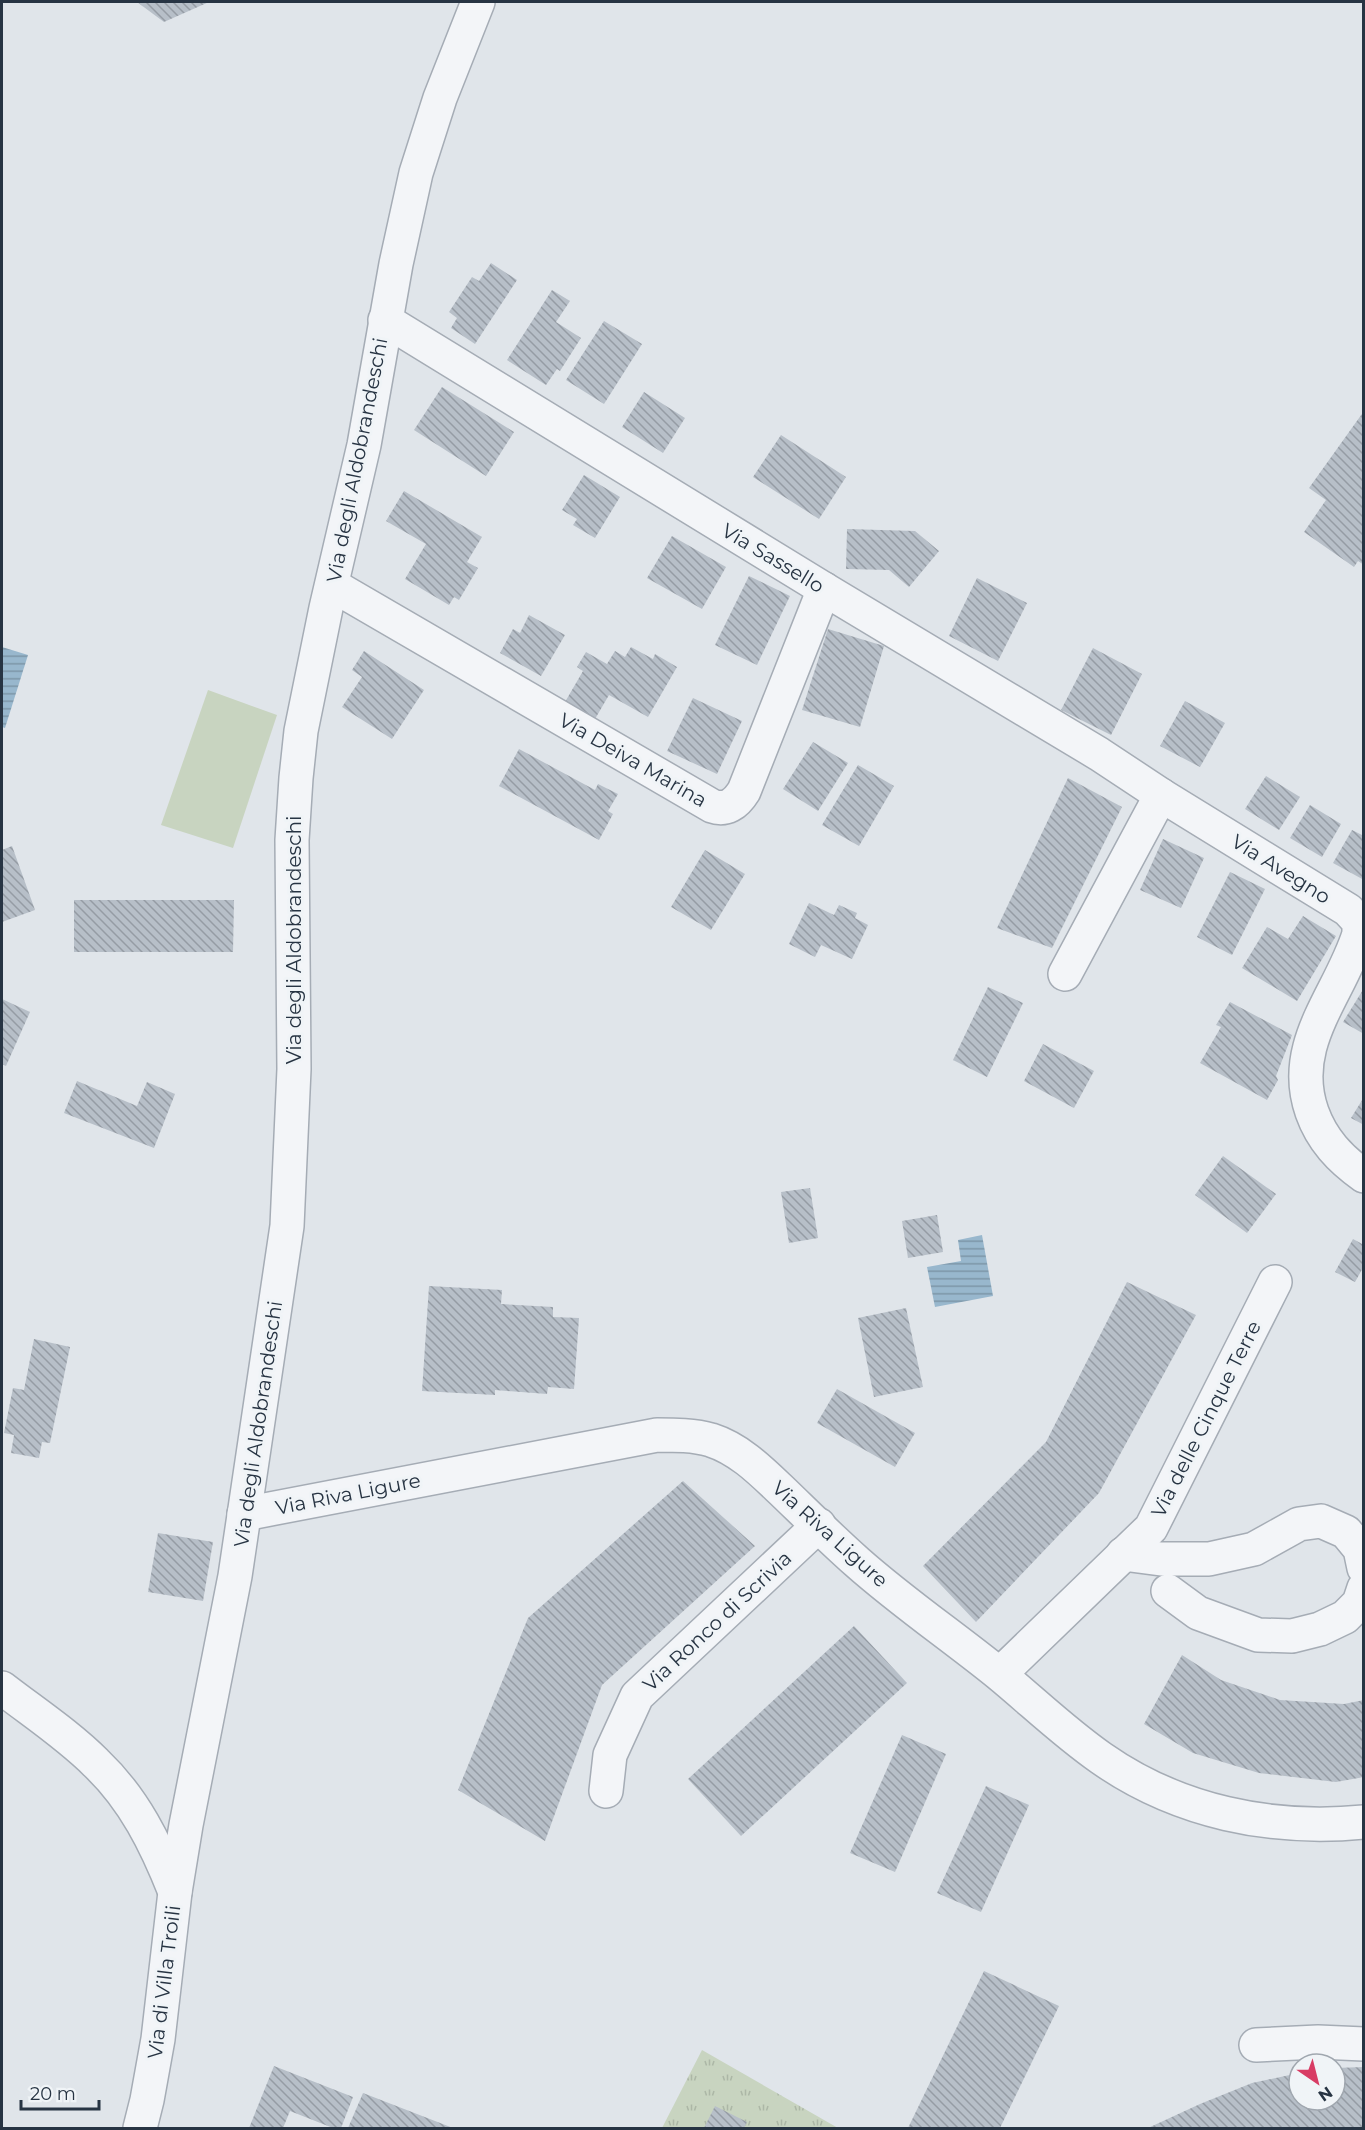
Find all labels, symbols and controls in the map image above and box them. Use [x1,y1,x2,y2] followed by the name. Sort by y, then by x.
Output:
[321,336,393,584] street label: Via degli Aldobrandeschi
[718,518,828,598] street label: Via Sassello
[555,708,711,812] street label: Via Deiva Marina
[282,816,306,1064] street label: Via degli Aldobrandeschi
[1227,829,1335,909] street label: Via Avegno
[229,1299,287,1549] street label: Via degli Aldobrandeschi
[1146,1317,1266,1521] street label: Via delle Cinque Terre
[273,1468,423,1520] street label: Via Riva Ligure
[767,1476,893,1592] street label: Via Riva Ligure
[638,1546,796,1696] street label: Via Ronco di Scrivia
[143,1904,185,2060] street label: Via di Villa Troili
[1287,2052,1347,2112] north arrow
[21,2073,99,2111] scale bar
[1315,2082,1336,2105] text: N
[30,2083,76,2105] text: 20 m

